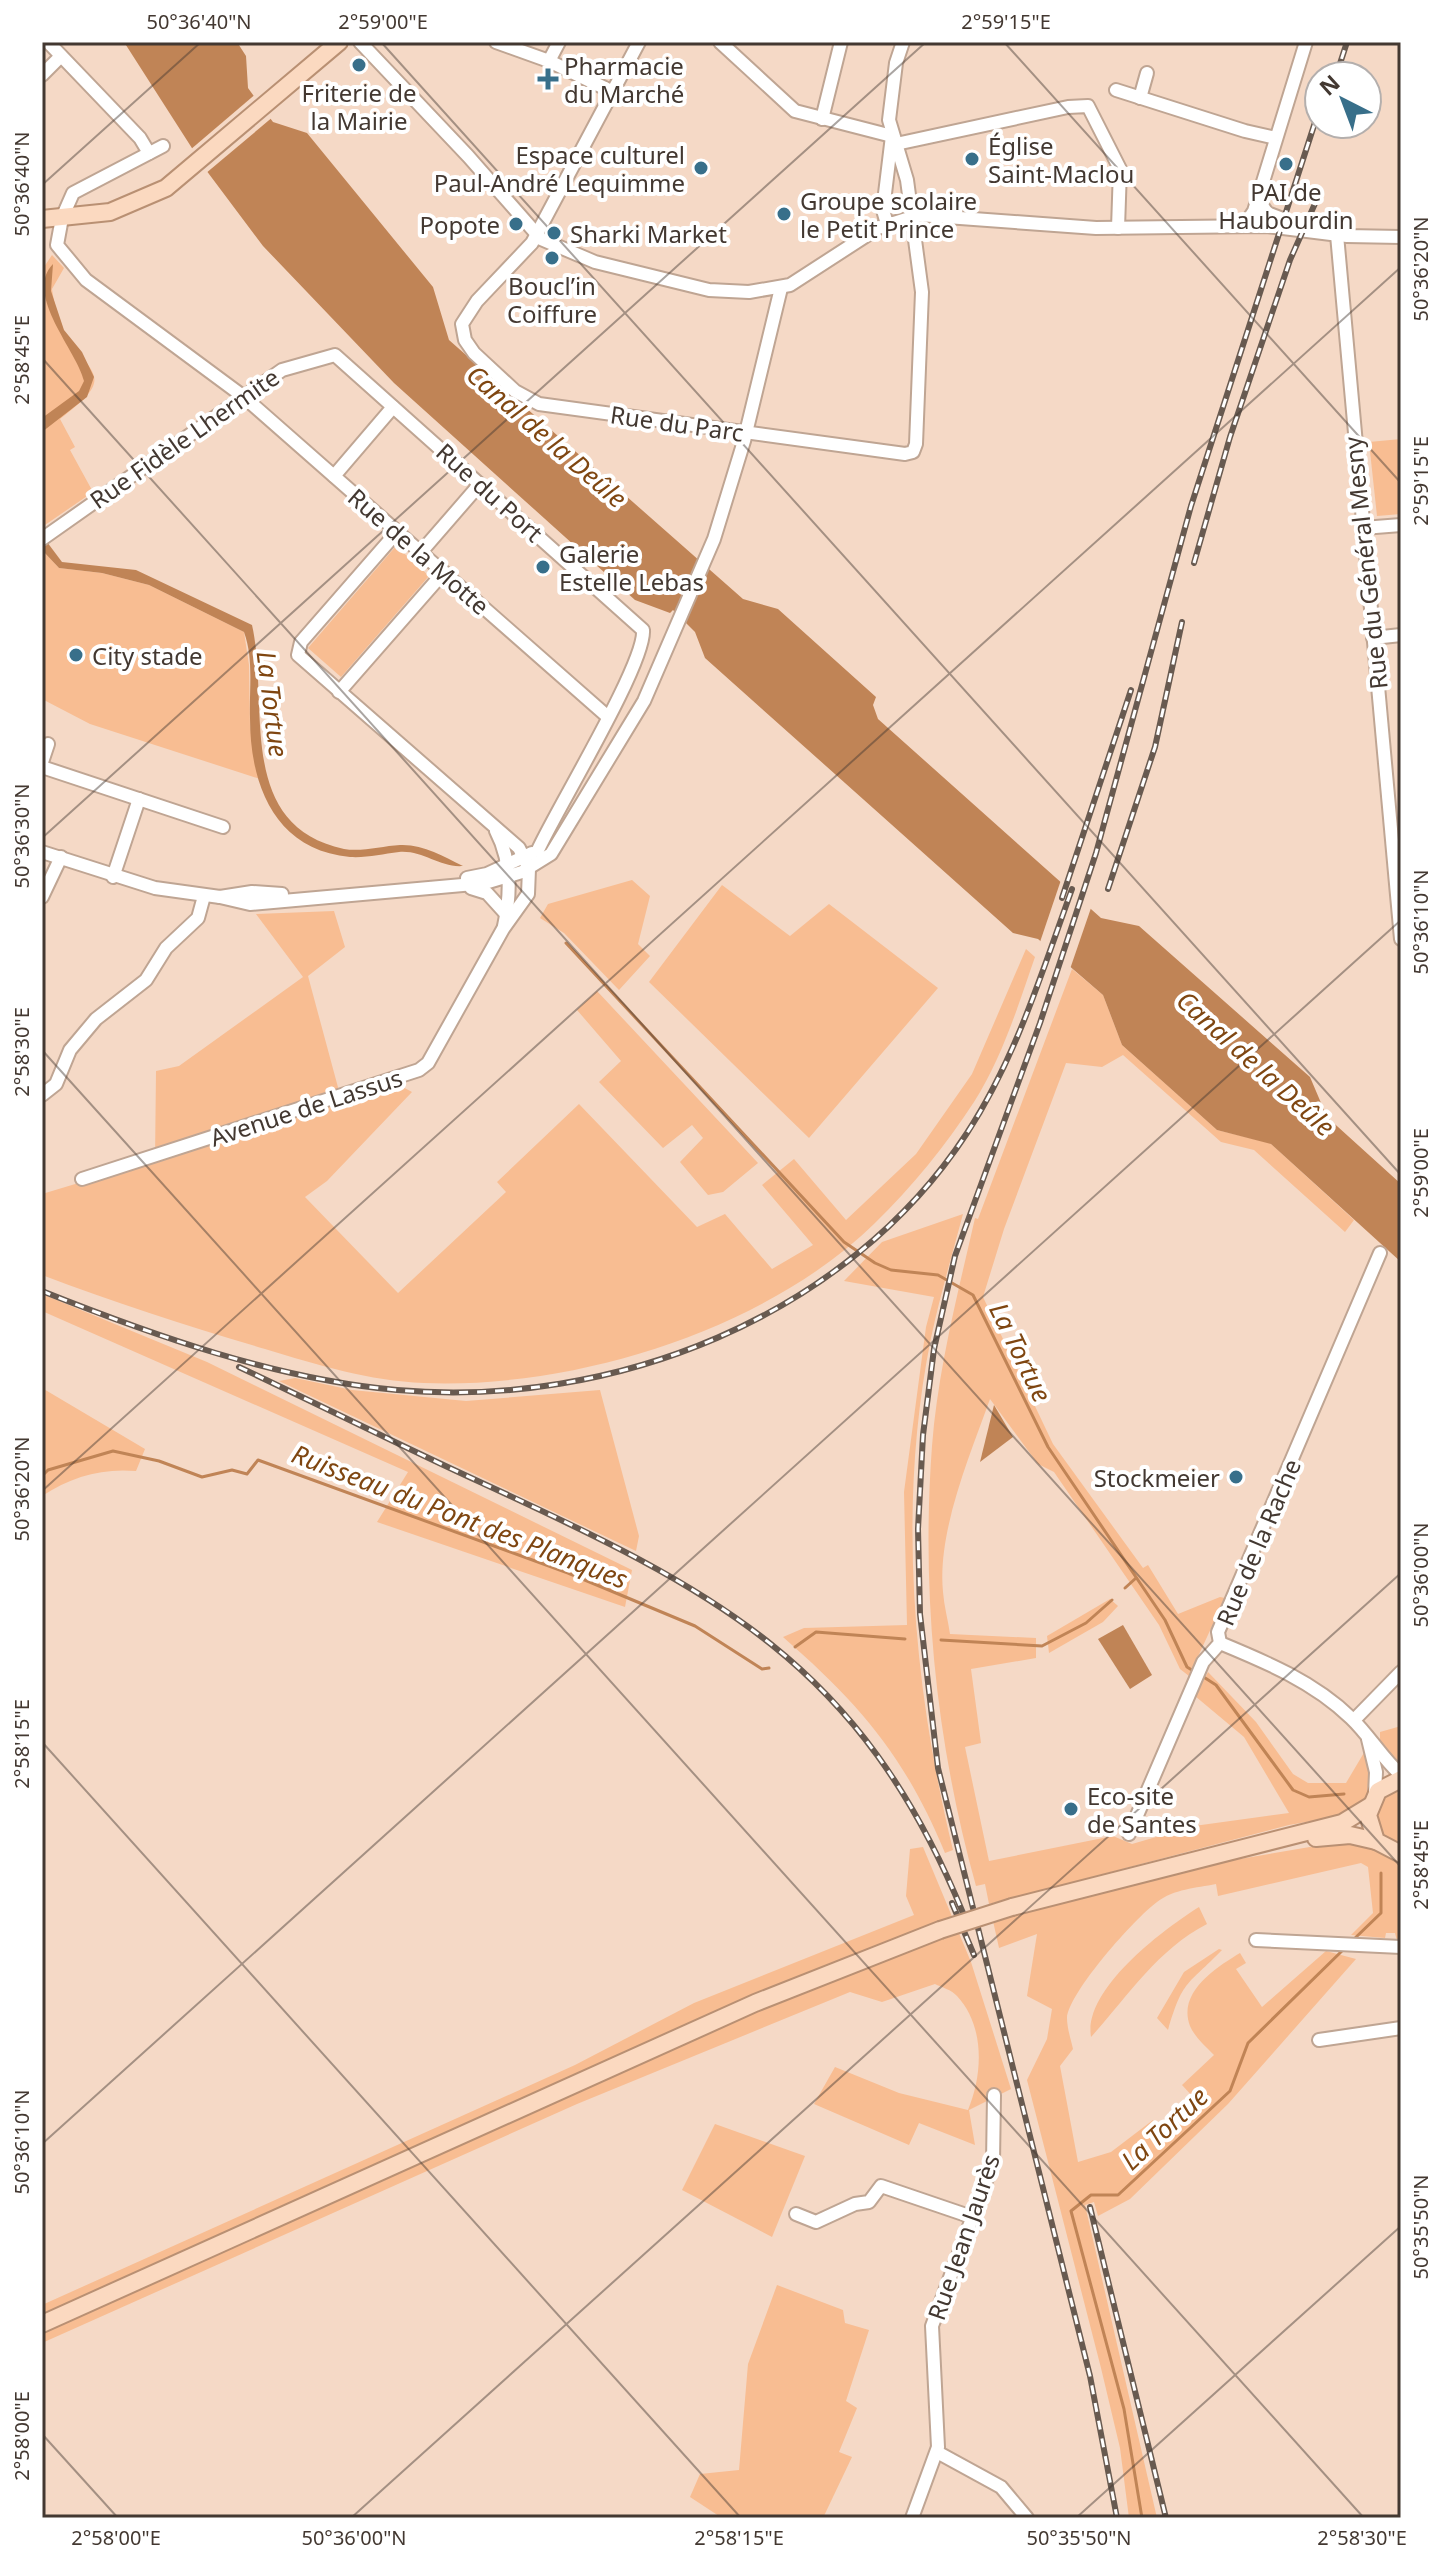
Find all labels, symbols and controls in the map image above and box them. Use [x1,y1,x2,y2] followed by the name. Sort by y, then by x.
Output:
[146,8,252,35] text: 50°36'40"N
[338,8,428,35] text: 2°59'00"E
[961,8,1051,35] text: 2°59'15"E
[564,49,684,110] place label: Pharmacie du Marché
[350,56,368,74] marker: Friterie de la Mairie
[1303,60,1383,140] north arrow
[1312,67,1346,102] text: N
[539,70,557,88] marker: Pharmacie du Marché
[302,76,416,137] place label: Friterie de la Mairie
[988,129,1134,190] place label: Église Saint-Maclou
[8,131,35,237] text: 50°36'40"N
[434,138,685,199] place label: Espace culturel Paul-André Lequimme
[963,150,981,168] marker: Église Saint-Maclou
[1277,155,1295,173] marker: PAI de Haubourdin
[692,159,710,177] marker: Espace culturel Paul-André Lequimme
[1218,175,1354,236] place label: PAI de Haubourdin
[800,184,977,245] place label: Groupe scolaire le Petit Prince
[775,205,793,223] marker: Groupe scolaire le Petit Prince
[419,208,500,241] place label: Popote
[507,215,525,233] marker: Popote
[1407,216,1434,322] text: 50°36'20"N
[570,217,727,250] place label: Sharki Market
[545,224,563,242] marker: Sharki Market
[543,249,561,267] marker: Boucl’in Coiffure
[507,269,597,330] place label: Boucl’in Coiffure
[8,315,35,405] text: 2°58'45"E
[459,356,635,516] water label: Canal de la Deûle
[83,360,285,516] street label: Rue Fidèle Lhermite
[608,397,746,449] street label: Rue du Parc
[1335,434,1395,691] street label: Rue du Général Mesny
[430,435,551,549] street label: Rue du Port
[1407,436,1434,526] text: 2°59'15"E
[341,480,497,622] street label: Rue de la Motte
[559,537,704,598] place label: Galerie Estelle Lebas
[534,558,552,576] marker: Galerie Estelle Lebas
[92,639,202,672] place label: City stade
[67,646,85,664] marker: City stade
[249,649,297,759] water label: La Tortue
[8,783,35,889] text: 50°36'30"N
[1407,869,1434,975] text: 50°36'10"N
[1169,982,1343,1144] water label: Canal de la Deûle
[8,1007,35,1097] text: 2°58'30"E
[206,1060,406,1154] street label: Avenue de Lassus
[1407,1128,1434,1218] text: 2°59'00"E
[981,1296,1061,1408] water label: La Tortue
[287,1435,633,1597] water label: Ruisseau du Pont des Planques
[8,1436,35,1542] text: 50°36'20"N
[1208,1454,1308,1630] street label: Rue de la Rache
[1094,1461,1220,1494] place label: Stockmeier
[1227,1468,1245,1486] marker: Stockmeier
[1407,1522,1434,1628] text: 50°36'00"N
[8,1699,35,1789] text: 2°58'15"E
[1087,1779,1197,1840] place label: Eco-site de Santes
[1062,1800,1080,1818] marker: Eco-site de Santes
[1407,1820,1434,1910] text: 2°58'45"E
[1113,2078,1215,2178] water label: La Tortue
[8,2089,35,2195] text: 50°36'10"N
[919,2150,1007,2324] street label: Rue Jean Jaurès
[1407,2174,1434,2280] text: 50°35'50"N
[8,2391,35,2481] text: 2°58'00"E
[71,2524,161,2551] text: 2°58'00"E
[301,2524,407,2551] text: 50°36'00"N
[694,2524,784,2551] text: 2°58'15"E
[1026,2524,1132,2551] text: 50°35'50"N
[1317,2524,1407,2551] text: 2°58'30"E

